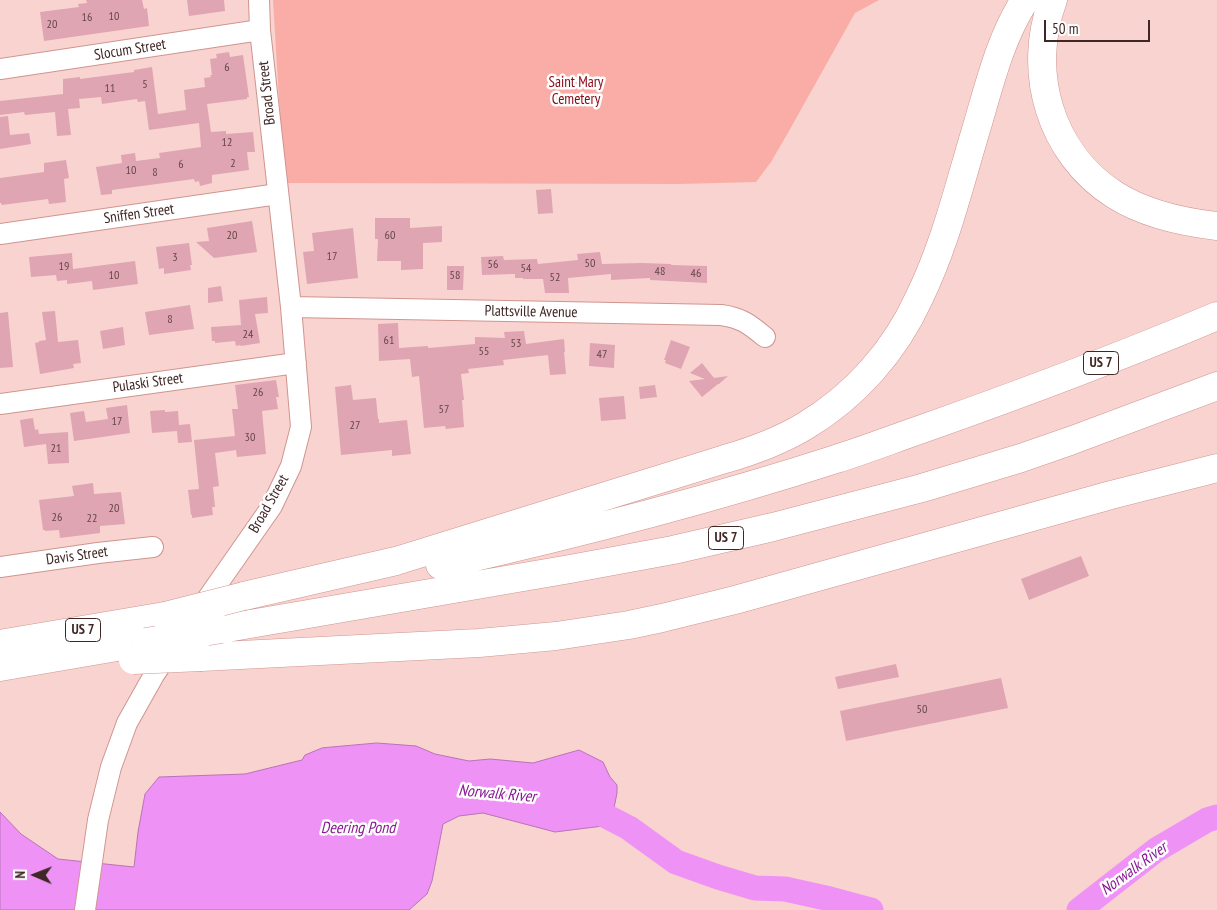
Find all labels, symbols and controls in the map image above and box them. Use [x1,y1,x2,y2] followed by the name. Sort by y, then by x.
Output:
[109,10,119,24] house number: 10
[1047,10,1153,42] scale bar
[82,11,92,25] house number: 16
[47,18,57,32] house number: 20
[1052,19,1078,38] text: 50 m
[93,35,167,65] street label: Slocum Street
[255,60,279,126] street label: Broad Street
[224,61,230,75] house number: 6
[549,74,603,109] park label: Saint Mary Cemetery
[142,78,148,92] house number: 5
[105,82,115,96] house number: 11
[222,136,232,150] house number: 12
[230,157,236,171] house number: 2
[178,158,184,172] house number: 6
[126,164,136,178] house number: 10
[152,166,158,180] house number: 8
[103,200,175,228] street label: Sniffen Street
[227,229,237,243] house number: 20
[385,229,395,243] house number: 60
[327,250,337,264] house number: 17
[172,251,178,265] house number: 3
[585,257,595,271] house number: 50
[488,258,498,272] house number: 56
[59,260,69,274] house number: 19
[521,262,531,276] house number: 54
[655,265,665,279] house number: 48
[691,267,701,281] house number: 46
[109,269,119,283] house number: 10
[450,269,460,283] house number: 58
[550,271,560,285] house number: 52
[484,302,578,322] street label: Plattsville Avenue
[167,313,173,327] house number: 8
[243,328,253,342] house number: 24
[384,334,394,348] house number: 61
[511,337,521,351] house number: 53
[479,345,489,359] house number: 55
[597,348,607,362] house number: 47
[1084,352,1118,374] road number: US 7
[112,369,184,397] street label: Pulaski Street
[253,386,263,400] house number: 26
[439,403,449,417] house number: 57
[112,415,122,429] house number: 17
[350,419,360,433] house number: 27
[245,431,255,445] house number: 30
[51,442,61,456] house number: 21
[245,472,293,536] street label: Broad Street
[109,502,119,516] house number: 20
[52,511,62,525] house number: 26
[87,512,97,526] house number: 22
[708,526,744,550] road number: US 7
[45,543,109,569] street label: Davis Street
[66,618,100,642] road number: US 7
[917,703,927,717] house number: 50
[458,781,536,807] water label: Norwalk River
[321,818,395,838] water label: Deering Pond
[1097,838,1171,900] water label: Norwalk River
[10,850,60,900] north arrow
[11,871,29,879] text: N

